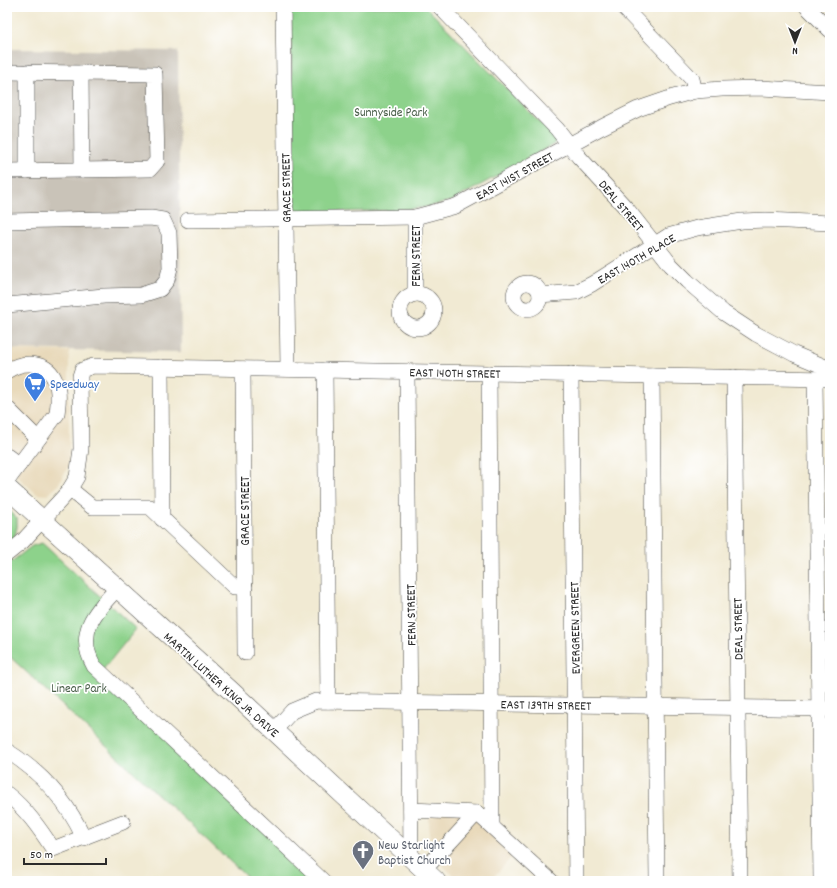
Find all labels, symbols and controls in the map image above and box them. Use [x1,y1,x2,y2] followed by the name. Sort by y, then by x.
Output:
[775,22,815,62] north arrow
[792,42,798,58] text: N
[354,104,428,123] park label: Sunnyside Park
[473,148,558,206] street label: EAST 141ST STREET
[277,153,298,223] street label: GRACE STREET
[593,177,647,237] street label: DEAL STREET
[408,225,427,287] street label: FERN STREET
[595,230,680,290] street label: EAST 140TH PLACE
[409,364,501,385] street label: EAST 140TH STREET
[22,370,48,403] supermarket icon: Speedway
[50,376,100,395] place label: Speedway
[237,476,256,546] street label: GRACE STREET
[566,581,587,674] street label: EVERGREEN STREET
[402,584,423,646] street label: FERN STREET
[729,598,750,660] street label: DEAL STREET
[158,629,282,743] street label: MARTIN LUTHER KING JR. DRIVE
[51,680,107,699] park label: Linear Park
[501,696,591,717] street label: EAST 139TH STREET
[378,837,451,871] place label: New Starlight Baptist Church
[350,838,376,871] church icon: New Starlight Baptist Church
[24,840,106,866] scale bar
[30,847,53,864] text: 50 m

